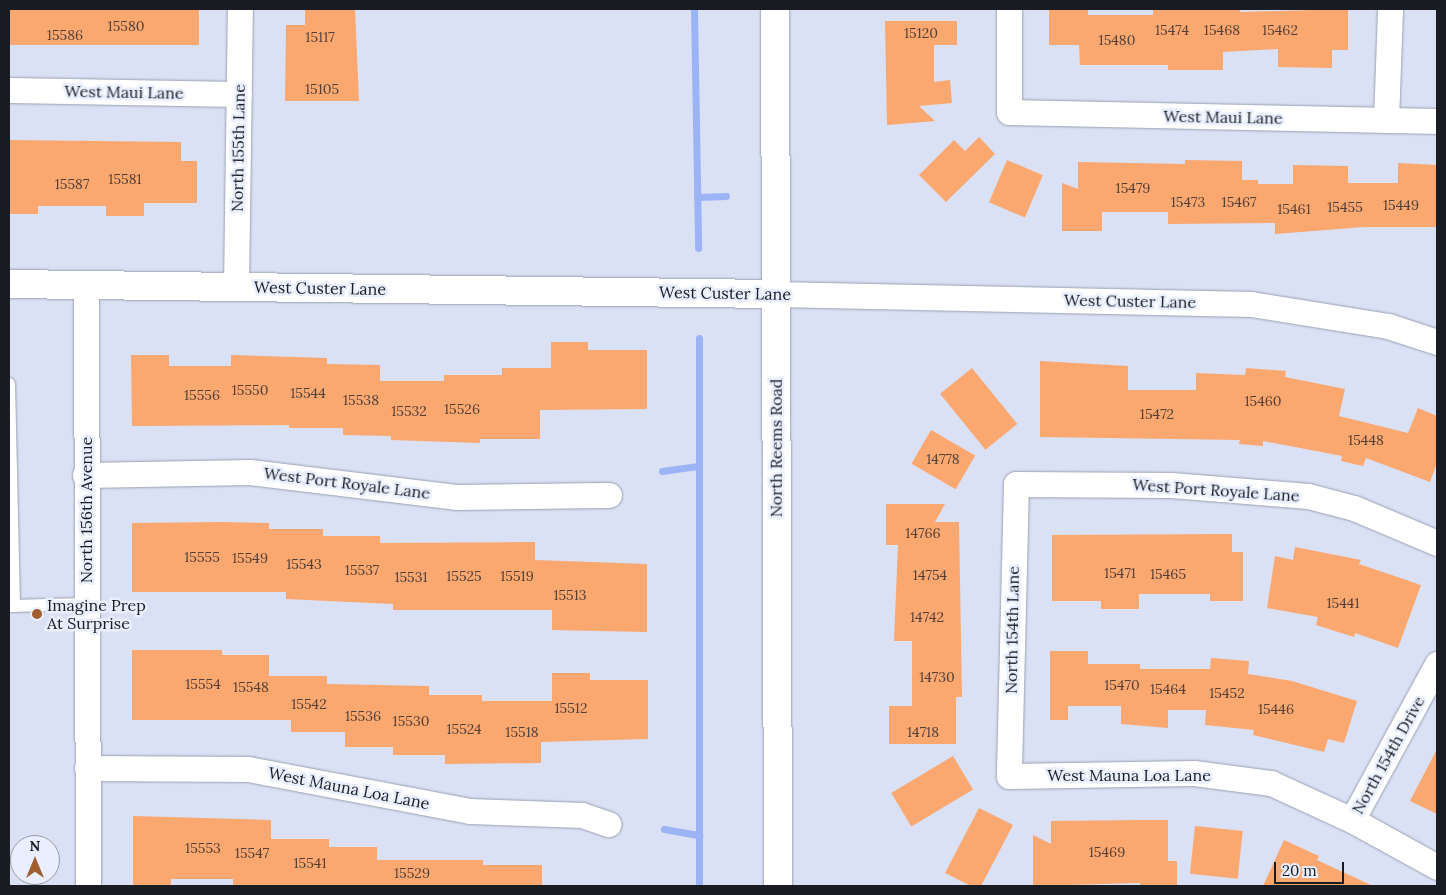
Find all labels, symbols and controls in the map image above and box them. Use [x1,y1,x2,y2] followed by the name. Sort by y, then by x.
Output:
[108,18,144,34] house number: 15580
[1155,22,1189,38] house number: 15474
[1204,22,1240,38] house number: 15468
[1262,22,1298,38] house number: 15462
[904,25,938,41] house number: 15120
[47,27,83,43] house number: 15586
[305,29,335,45] house number: 15117
[1099,32,1135,48] house number: 15480
[64,81,184,103] street label: West Maui Lane
[305,81,339,97] house number: 15105
[227,84,249,212] street label: North 155th Lane
[1163,106,1283,128] street label: West Maui Lane
[108,171,142,187] house number: 15581
[55,176,89,192] house number: 15587
[1116,180,1150,196] house number: 15479
[1171,194,1205,210] house number: 15473
[1222,194,1256,210] house number: 15467
[1383,197,1419,213] house number: 15449
[1327,199,1363,215] house number: 15455
[1277,201,1311,217] house number: 15461
[254,277,386,299] street label: West Custer Lane
[659,282,791,304] street label: West Custer Lane
[1064,290,1196,312] street label: West Custer Lane
[766,379,786,517] street label: North Reems Road
[232,382,268,398] house number: 15550
[290,385,326,401] house number: 15544
[184,387,220,403] house number: 15556
[343,392,379,408] house number: 15538
[1244,393,1282,409] house number: 15460
[444,401,480,417] house number: 15526
[391,403,427,419] house number: 15532
[1140,406,1174,422] house number: 15472
[1348,432,1384,448] house number: 15448
[76,437,96,583] street label: North 156th Avenue
[926,451,960,467] house number: 14778
[263,463,431,503] street label: West Port Royale Lane
[1132,475,1300,505] street label: West Port Royale Lane
[905,525,941,541] house number: 14766
[184,549,220,565] house number: 15555
[232,550,268,566] house number: 15549
[286,556,322,572] house number: 15543
[345,562,379,578] house number: 15537
[1104,565,1136,581] house number: 15471
[1001,566,1023,694] street label: North 154th Lane
[1150,566,1186,582] house number: 15465
[913,567,947,583] house number: 14754
[446,568,482,584] house number: 15525
[500,568,534,584] house number: 15519
[394,569,428,585] house number: 15531
[553,587,587,603] house number: 15513
[47,595,146,633] place label: Imagine Prep At Surprise
[1327,595,1359,611] house number: 15441
[31,608,43,620] marker: Imagine Prep At Surprise
[910,609,944,625] house number: 14742
[919,669,955,685] house number: 14730
[185,676,221,692] house number: 15554
[1104,677,1140,693] house number: 15470
[233,679,269,695] house number: 15548
[1150,681,1186,697] house number: 15464
[1209,685,1245,701] house number: 15452
[1348,693,1428,817] street label: North 154th Drive
[291,696,327,712] house number: 15542
[555,700,587,716] house number: 15512
[1258,701,1294,717] house number: 15446
[345,708,381,724] house number: 15536
[393,713,429,729] house number: 15530
[446,721,482,737] house number: 15524
[505,724,539,740] house number: 15518
[907,724,939,740] house number: 14718
[267,763,431,813] street label: West Mauna Loa Lane
[1047,765,1211,785] street label: West Mauna Loa Lane
[10,835,60,885] north arrow
[30,837,40,855] text: N
[185,840,221,856] house number: 15553
[1089,844,1125,860] house number: 15469
[235,845,269,861] house number: 15547
[1276,852,1346,884] scale bar
[293,855,327,871] house number: 15541
[1282,861,1317,880] text: 20 m
[394,865,430,881] house number: 15529

